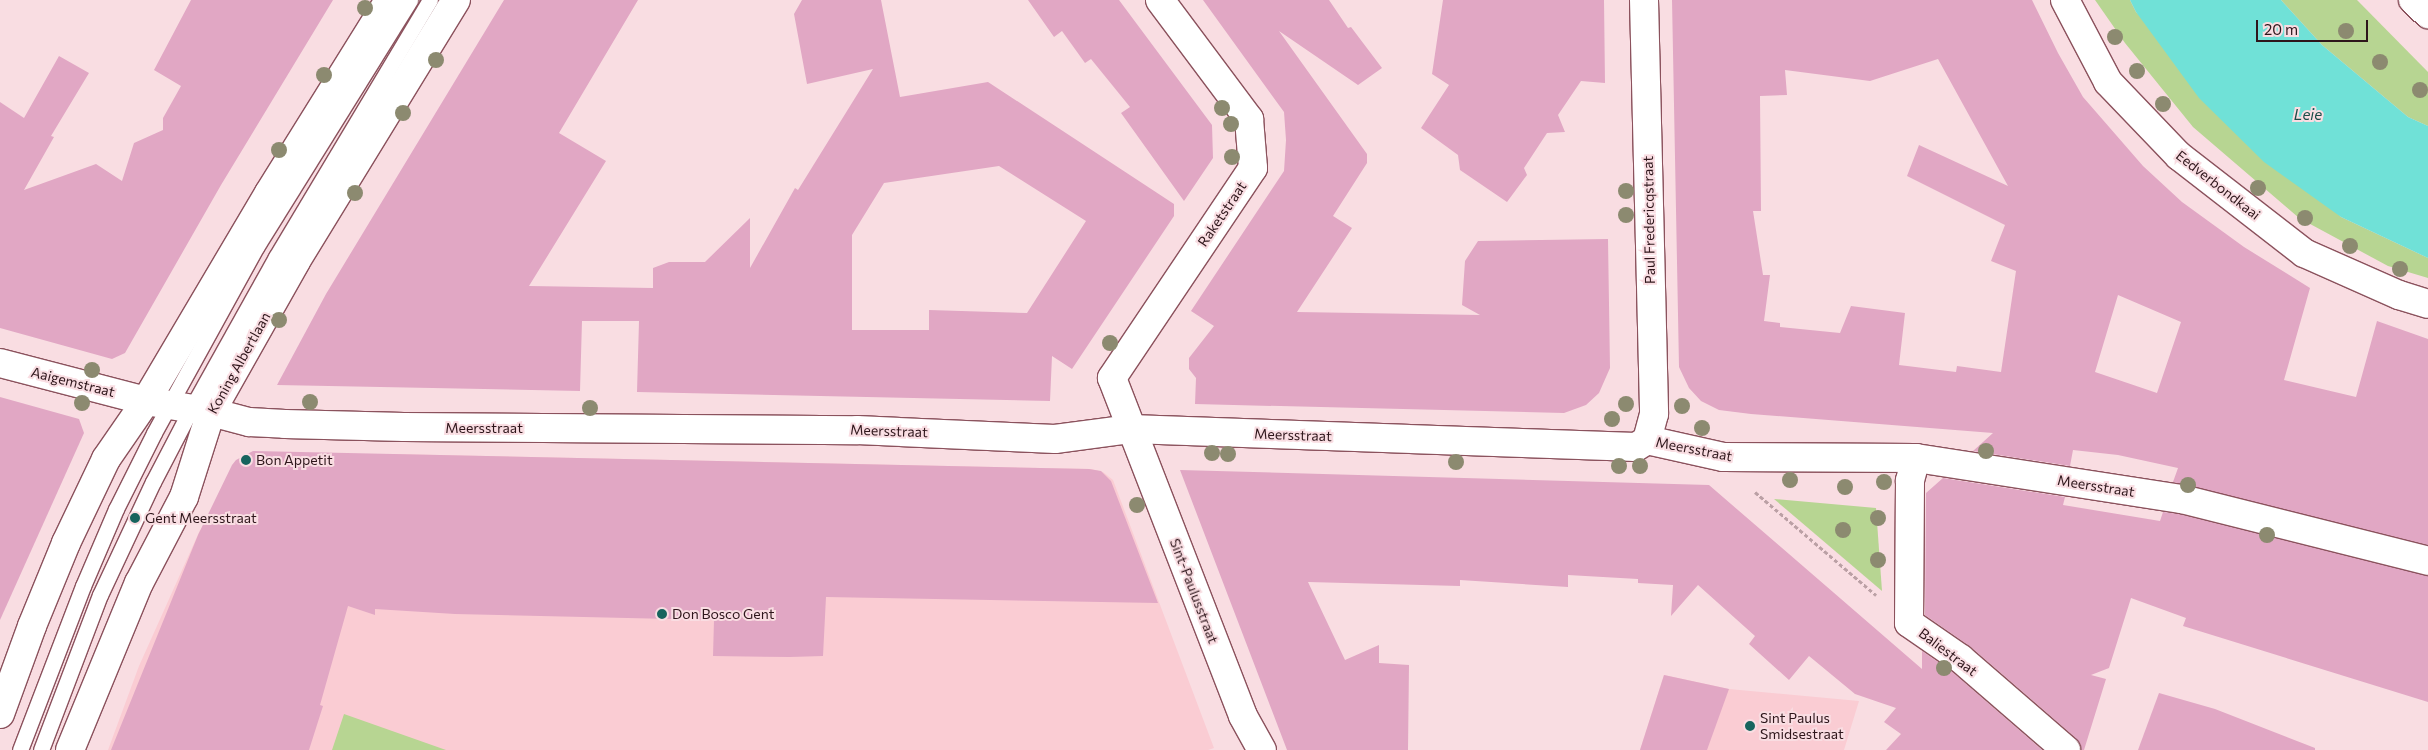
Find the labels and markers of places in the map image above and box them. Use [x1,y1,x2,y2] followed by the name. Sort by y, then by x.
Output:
[256,452,333,468] place label: Bon Appetit
[240,454,252,466] marker: Bon Appetit
[145,510,257,526] place label: Gent Meersstraat
[129,512,141,524] marker: Gent Meersstraat
[672,606,774,622] place label: Don Bosco Gent
[656,608,668,620] marker: Don Bosco Gent
[1760,710,1844,742] place label: Sint Paulus Smidsestraat
[1744,720,1756,732] marker: Sint Paulus Smidsestraat

